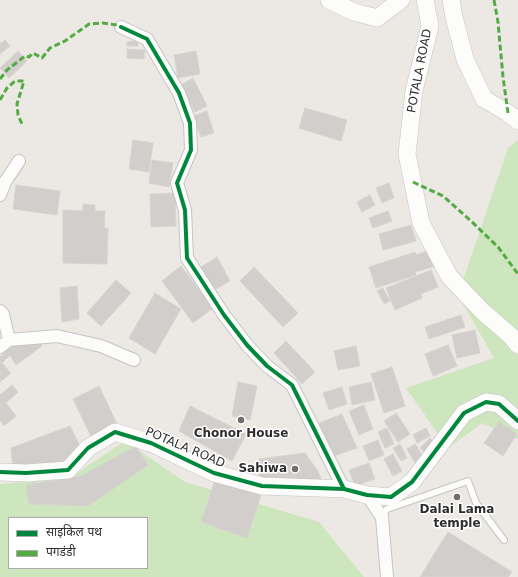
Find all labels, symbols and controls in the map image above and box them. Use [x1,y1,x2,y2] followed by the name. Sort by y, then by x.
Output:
[405,28,435,114] street label: POTALA ROAD
[236,415,246,425] marker: Chonor House
[143,425,227,471] street label: POTALA ROAD
[194,427,288,441] place label: Chonor House
[238,462,287,476] place label: Sahiwa
[290,464,300,474] marker: Sahiwa
[452,492,462,502] marker: Dalai Lama temple
[420,503,494,531] place label: Dalai Lama temple
[8,517,148,569] legend
[46,525,102,539] text: साइकिल पथ
[46,545,76,559] text: पगडंडी

